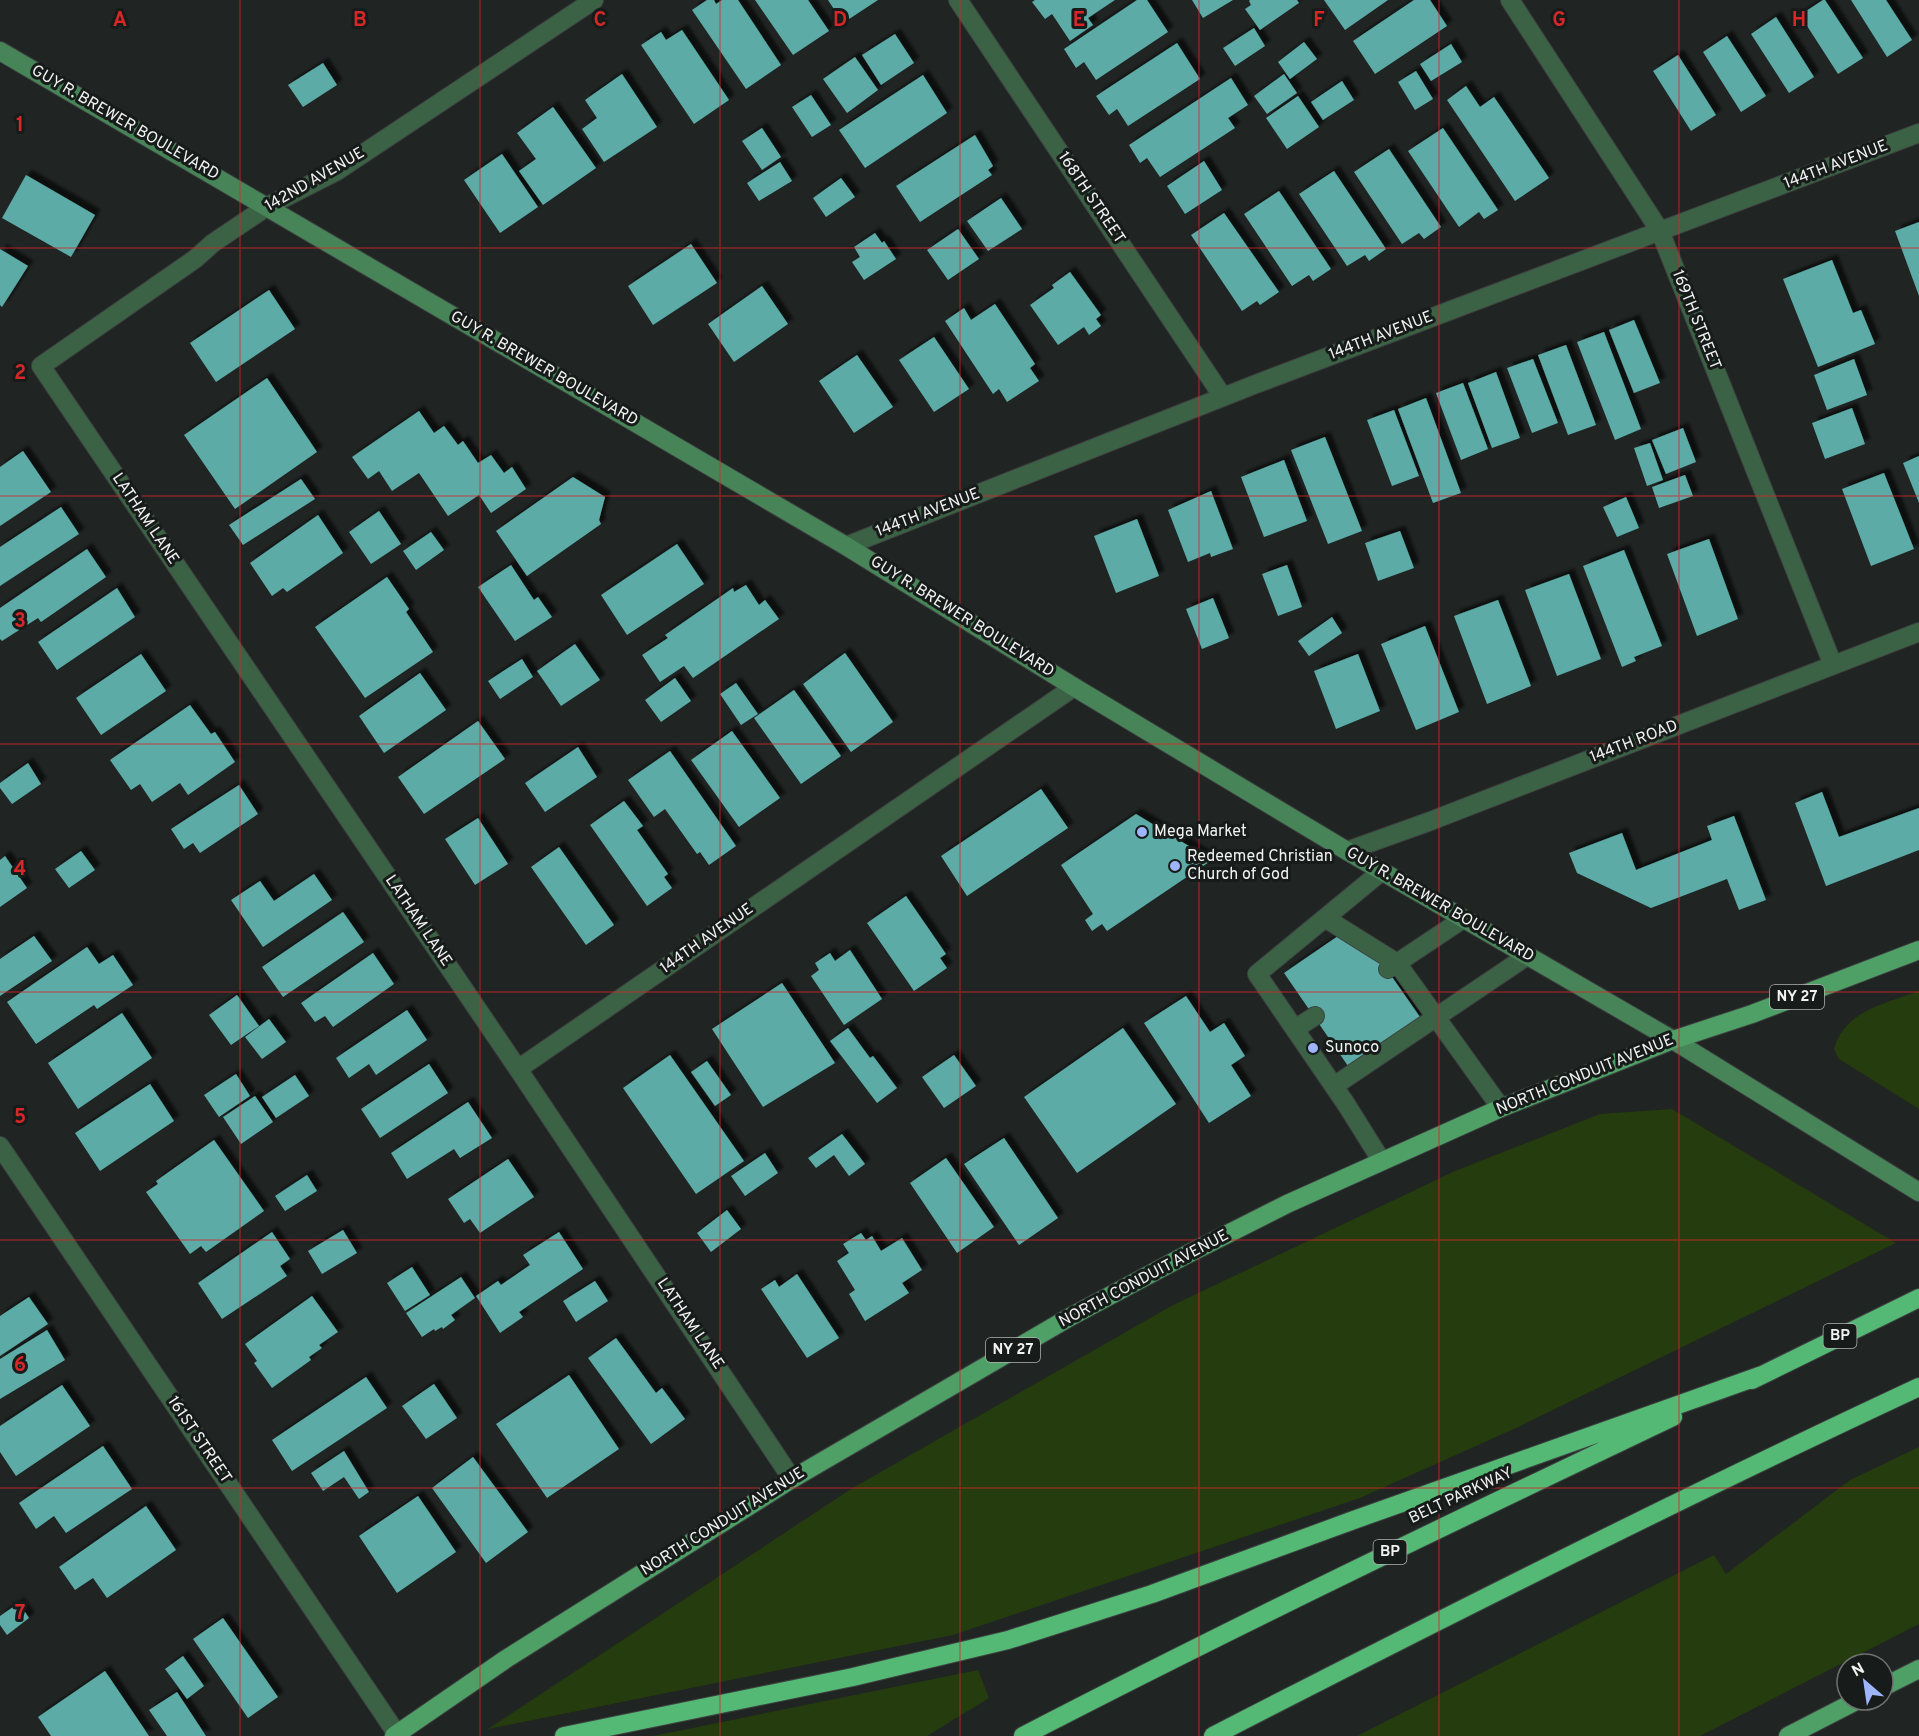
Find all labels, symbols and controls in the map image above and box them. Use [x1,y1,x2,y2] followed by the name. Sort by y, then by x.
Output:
[113,8,127,34] text: A
[353,8,367,34] text: B
[594,8,606,34] text: C
[833,8,847,34] text: D
[1073,8,1085,34] text: E
[1313,8,1325,34] text: F
[1552,8,1566,34] text: G
[1792,8,1806,34] text: H
[28,61,222,185] street label: GUY R. BREWER BOULEVARD
[16,113,24,139] text: 1
[1781,136,1891,194] street label: 144TH AVENUE
[262,143,368,217] street label: 142ND AVENUE
[1053,148,1129,248] street label: 168TH STREET
[1667,267,1725,373] street label: 169TH STREET
[447,307,641,431] street label: GUY R. BREWER BOULEVARD
[1326,307,1436,365] street label: 144TH AVENUE
[14,361,26,387] text: 2
[107,469,183,569] street label: LATHAM LANE
[873,484,983,542] street label: 144TH AVENUE
[866,552,1058,682] street label: GUY R. BREWER BOULEVARD
[14,609,26,635] text: 3
[1587,716,1681,768] street label: 144TH ROAD
[1154,822,1247,842] place label: Mega Market
[1135,825,1149,839] marker: Mega Market
[1343,843,1537,967] street label: GUY R. BREWER BOULEVARD
[1187,847,1333,885] place label: Redeemed Christian Church of God
[14,857,26,883] text: 4
[1168,859,1182,873] marker: Redeemed Christian Church of God
[380,871,456,971] street label: LATHAM LANE
[656,899,758,979] street label: 144TH AVENUE
[1770,985,1824,1009] road number: NY 27
[1493,1030,1677,1120] street label: NORTH CONDUIT AVENUE
[1325,1038,1379,1058] place label: Sunoco
[1306,1041,1320,1055] marker: Sunoco
[14,1105,26,1131] text: 5
[1056,1226,1232,1332] street label: NORTH CONDUIT AVENUE
[652,1274,728,1374] street label: LATHAM LANE
[1824,1324,1856,1348] road number: BP
[986,1338,1040,1362] road number: NY 27
[14,1353,26,1379] text: 6
[163,1393,235,1487] street label: 161ST STREET
[637,1463,809,1581] street label: NORTH CONDUIT AVENUE
[1406,1463,1516,1529] street label: BELT PARKWAY
[1374,1540,1406,1564] road number: BP
[15,1601,25,1627] text: 7
[1835,1652,1895,1712] north arrow
[1849,1659,1869,1682] text: N

